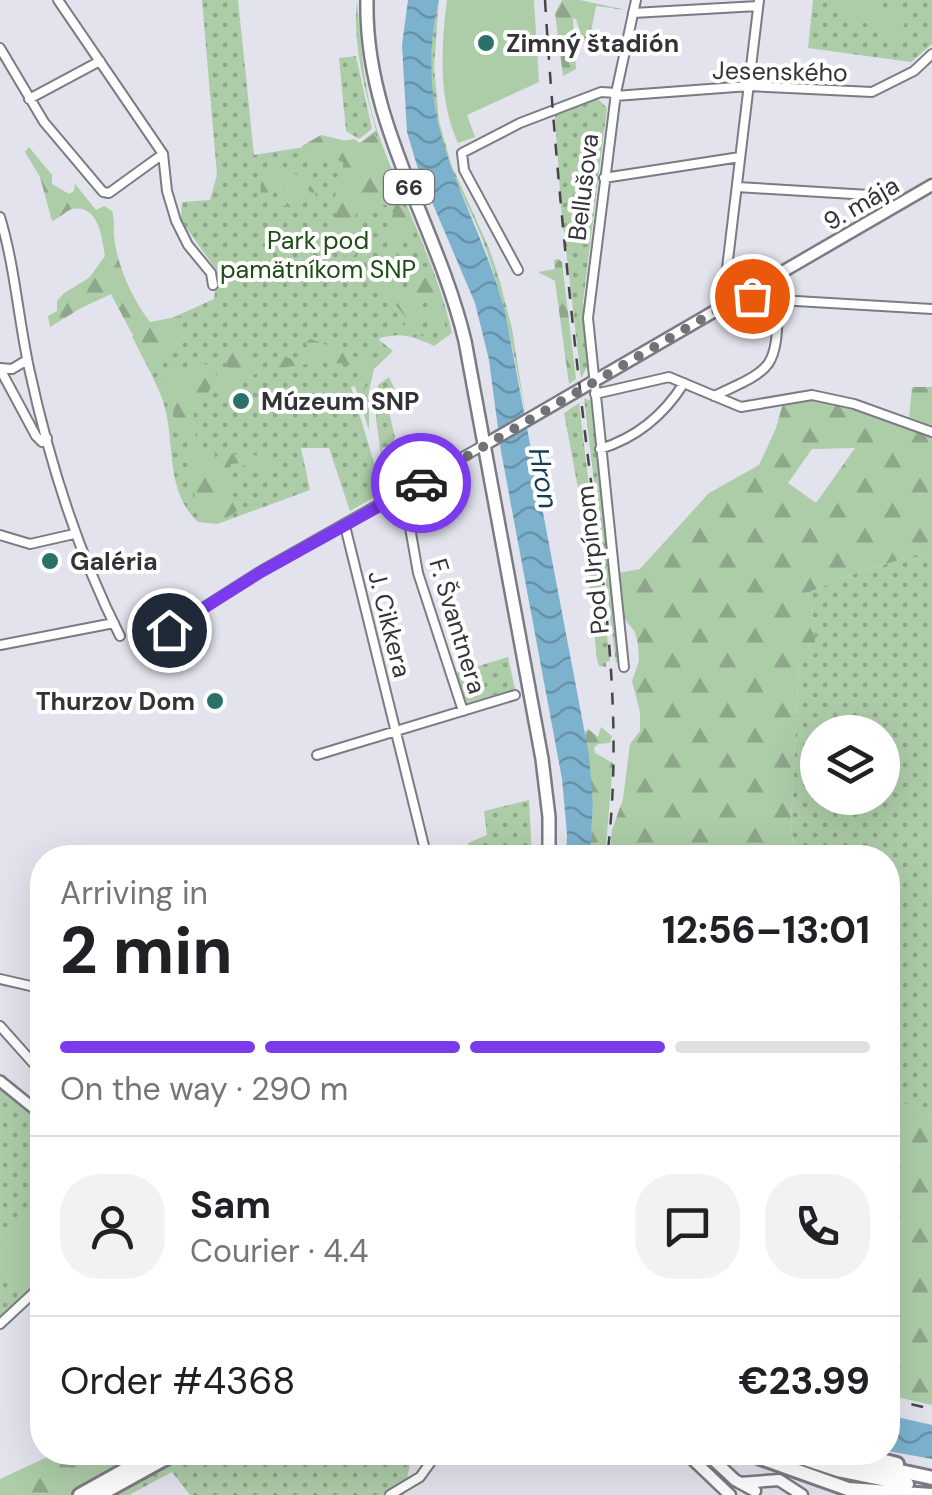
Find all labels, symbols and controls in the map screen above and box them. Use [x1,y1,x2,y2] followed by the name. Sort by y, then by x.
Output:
[506,27,679,60] place label: Zimný štadión
[475,32,497,54] marker: Zimný štadión
[712,54,848,89] street label: Jesenského
[561,132,606,242] street label: Bellušova
[817,169,905,238] street label: 9. mája
[384,170,434,204] road number: 66
[220,224,416,286] park label: Park pod pamätníkom SNP
[710,254,795,339] pin
[725,269,780,324] icon: bag
[261,385,419,418] place label: Múzeum SNP
[230,390,252,412] marker: Múzeum SNP
[371,433,471,533] courier
[520,445,567,512] water label: Hron
[394,456,449,511] icon: car
[568,484,617,636] street label: Pod Urpínom
[70,545,158,578] place label: Galéria
[39,550,61,572] marker: Galéria
[421,555,494,698] street label: F. Švantnera
[360,567,419,681] street label: J. Cikkera
[127,588,212,673] pin
[142,603,197,658] icon: home
[36,685,195,718] place label: Thurzov Dom
[204,690,226,712] marker: Thurzov Dom
[800,715,900,815] map controls
[800,715,900,815] button: layers
[60,872,208,914] text: Arriving in
[662,905,870,955] text: 12:56–13:01
[60,909,233,993] text: 2 min
[60,1068,348,1110] text: On the way · 290 m
[60,1174,165,1279] button: person
[635,1174,740,1279] button: chat
[765,1174,870,1279] button: phone
[190,1180,271,1230] text: Sam
[190,1230,368,1272] text: Courier · 4.4
[60,1356,295,1406] text: Order #4368
[738,1356,870,1406] text: €23.99

